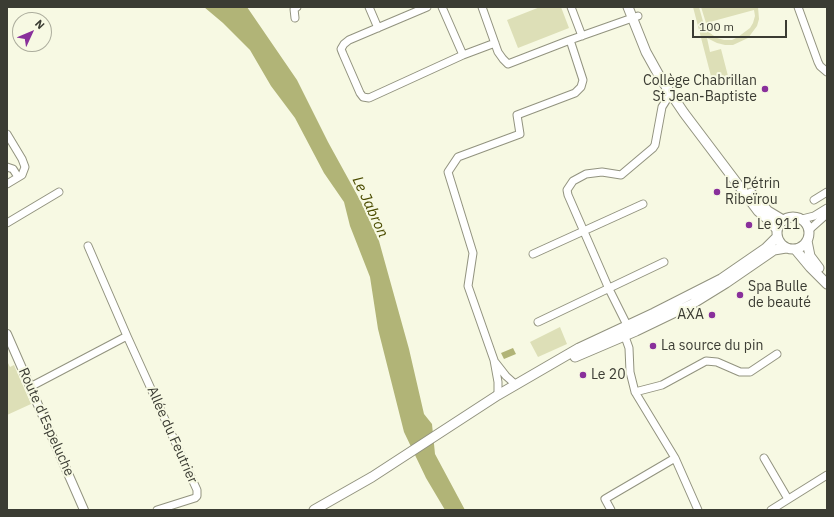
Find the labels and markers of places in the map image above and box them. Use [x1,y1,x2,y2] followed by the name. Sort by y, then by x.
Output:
[643,73,757,106] place label: Collège Chabrillan St Jean-Baptiste
[760,84,770,94] marker: Collège Chabrillan St Jean-Baptiste
[725,176,780,208] place label: Le Pétrin Ribeïrou
[712,187,722,197] marker: Le Pétrin Ribeïrou
[757,217,800,233] place label: Le 911
[744,220,754,230] marker: Le 911
[748,279,811,312] place label: Spa Bulle de beauté
[735,290,745,300] marker: Spa Bulle de beauté
[677,307,704,323] place label: AXA
[707,310,717,320] marker: AXA
[661,338,763,354] place label: La source du pin
[648,341,658,351] marker: La source du pin
[591,367,626,383] place label: Le 20
[578,370,588,380] marker: Le 20

